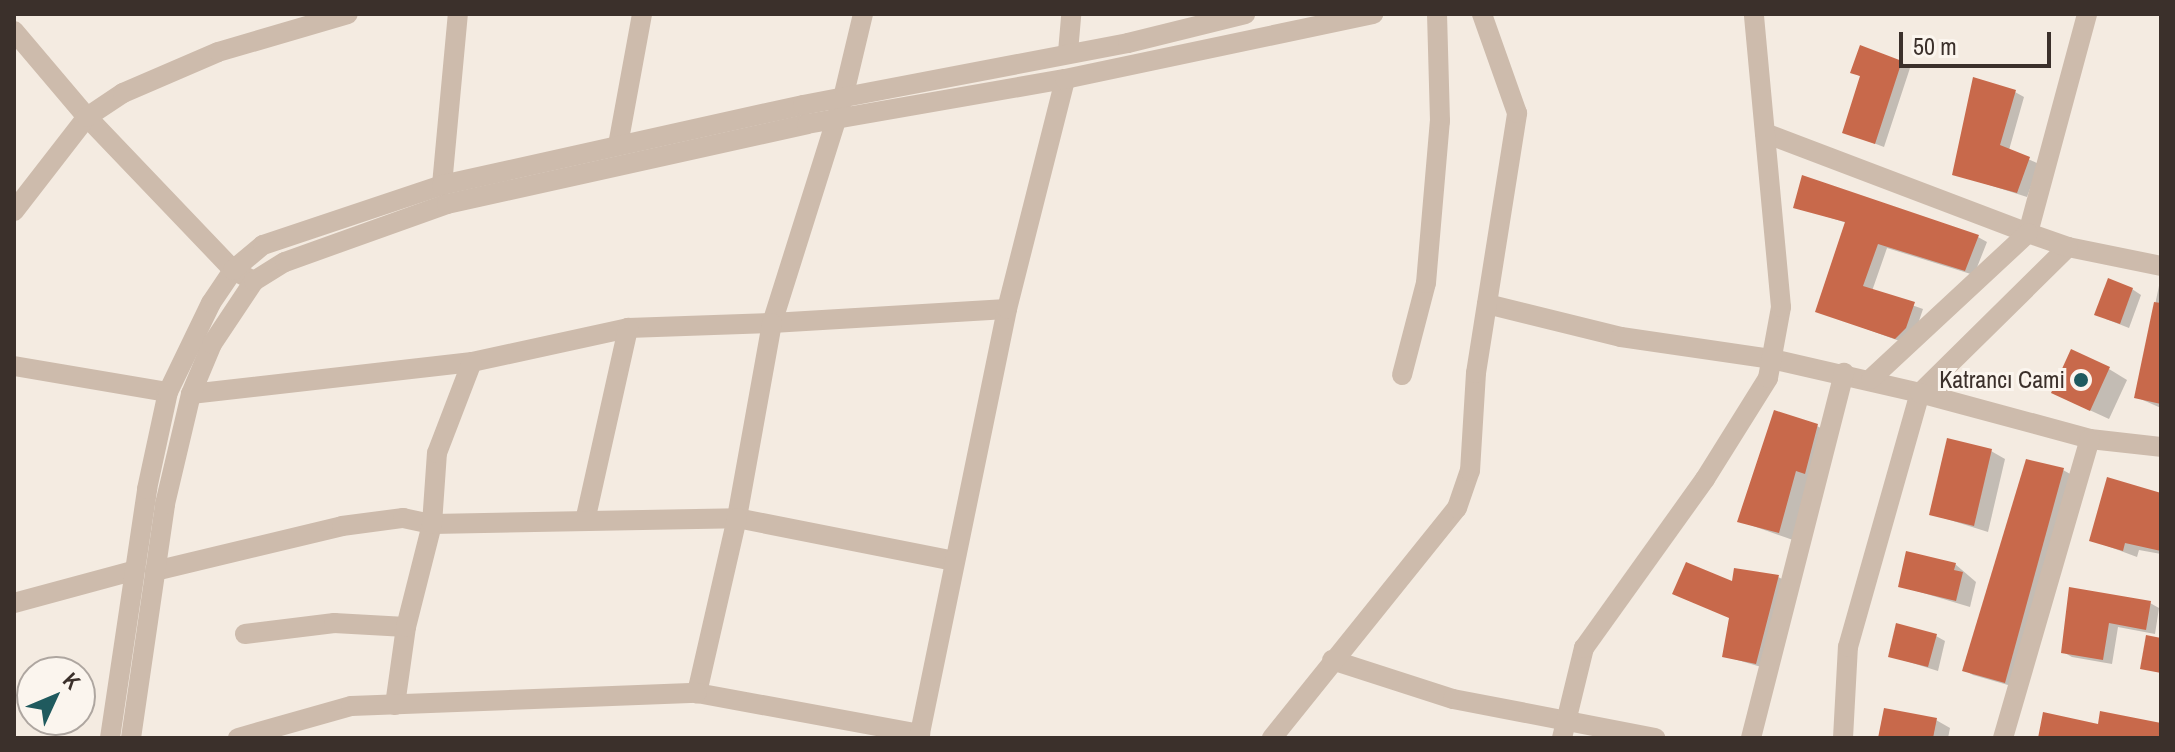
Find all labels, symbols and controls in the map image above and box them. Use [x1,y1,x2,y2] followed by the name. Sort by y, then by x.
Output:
[1903,16,2055,66] scale bar
[1913,30,1957,62] text: 50 m
[1939,366,2065,394] place label: Katrancı Cami
[2072,371,2090,389] marker: Katrancı Cami
[16,656,96,736] north arrow
[57,666,87,696] text: K

